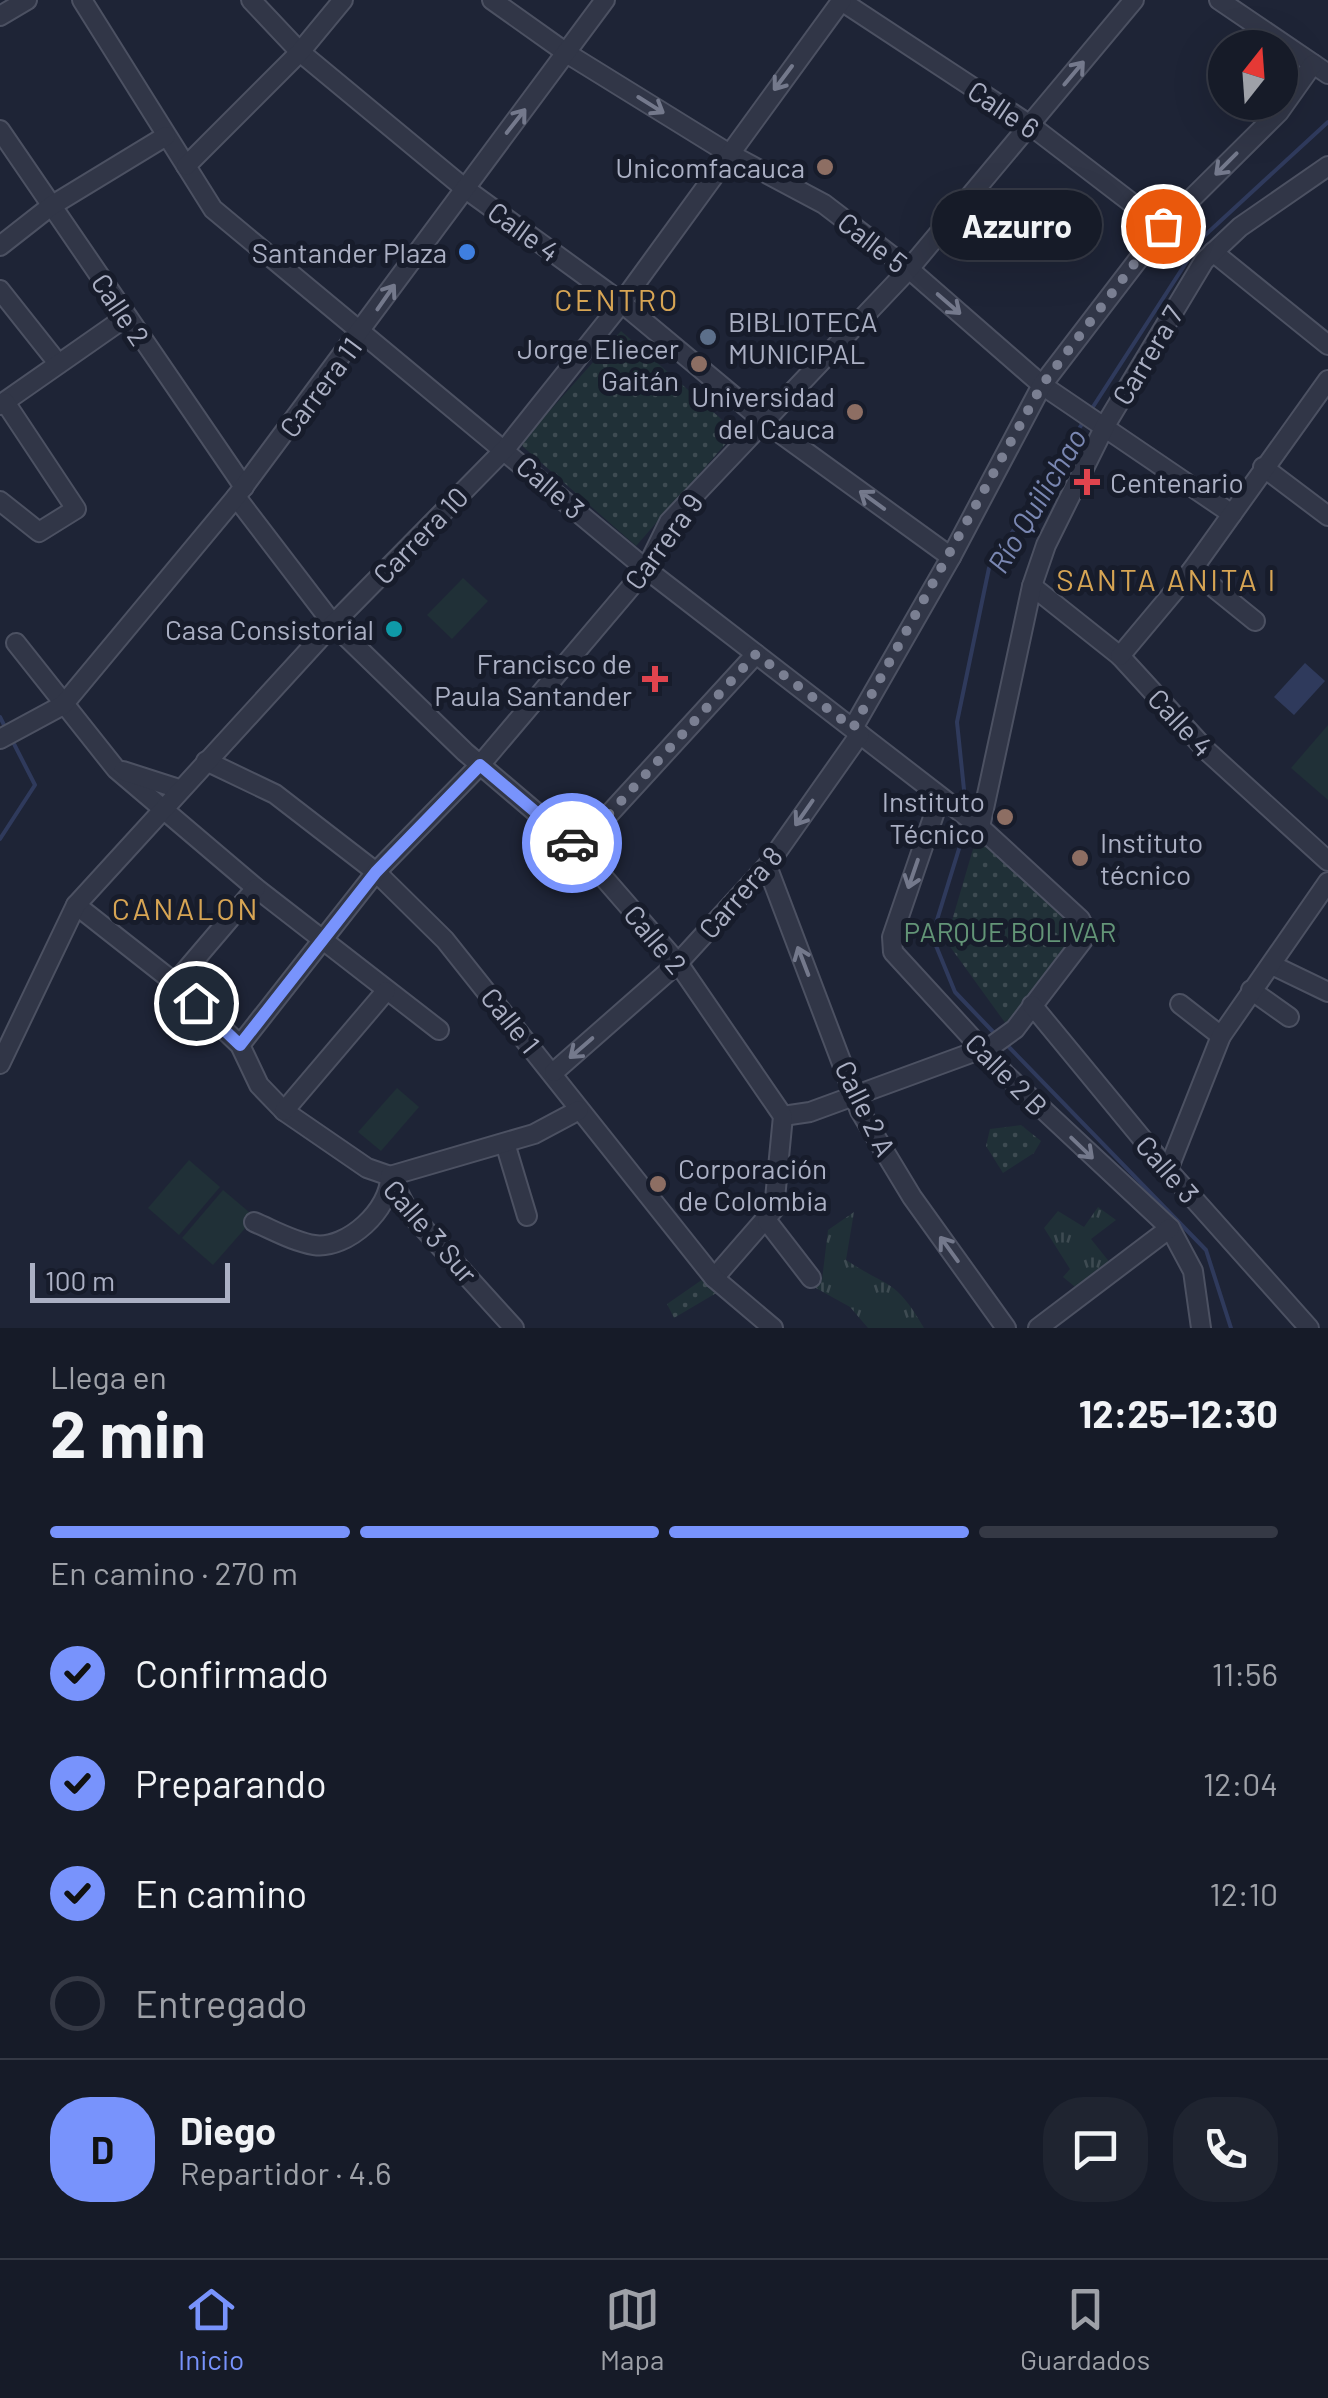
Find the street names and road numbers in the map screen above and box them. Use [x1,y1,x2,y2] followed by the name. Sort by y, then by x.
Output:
[962,73,1046,145] street label: Calle 6
[482,194,566,268] street label: Calle 4
[831,204,915,280] street label: Calle 5
[85,267,157,351] street label: Calle 2
[1104,299,1190,411] street label: Carrera 7
[272,330,368,444] street label: Carrera 11
[510,448,592,526] street label: Calle 3
[365,479,475,591] street label: Carrera 10
[617,486,709,596] street label: Carrera 9
[1141,681,1221,763] street label: Calle 4
[691,839,789,945] street label: Carrera 8
[617,898,695,980] street label: Calle 2
[474,980,548,1060] street label: Calle 1
[959,1026,1055,1122] street label: Calle 2 B
[828,1055,904,1161] street label: Calle 2 A
[1129,1128,1207,1210] street label: Calle 3
[377,1172,485,1290] street label: Calle 3 Sur

